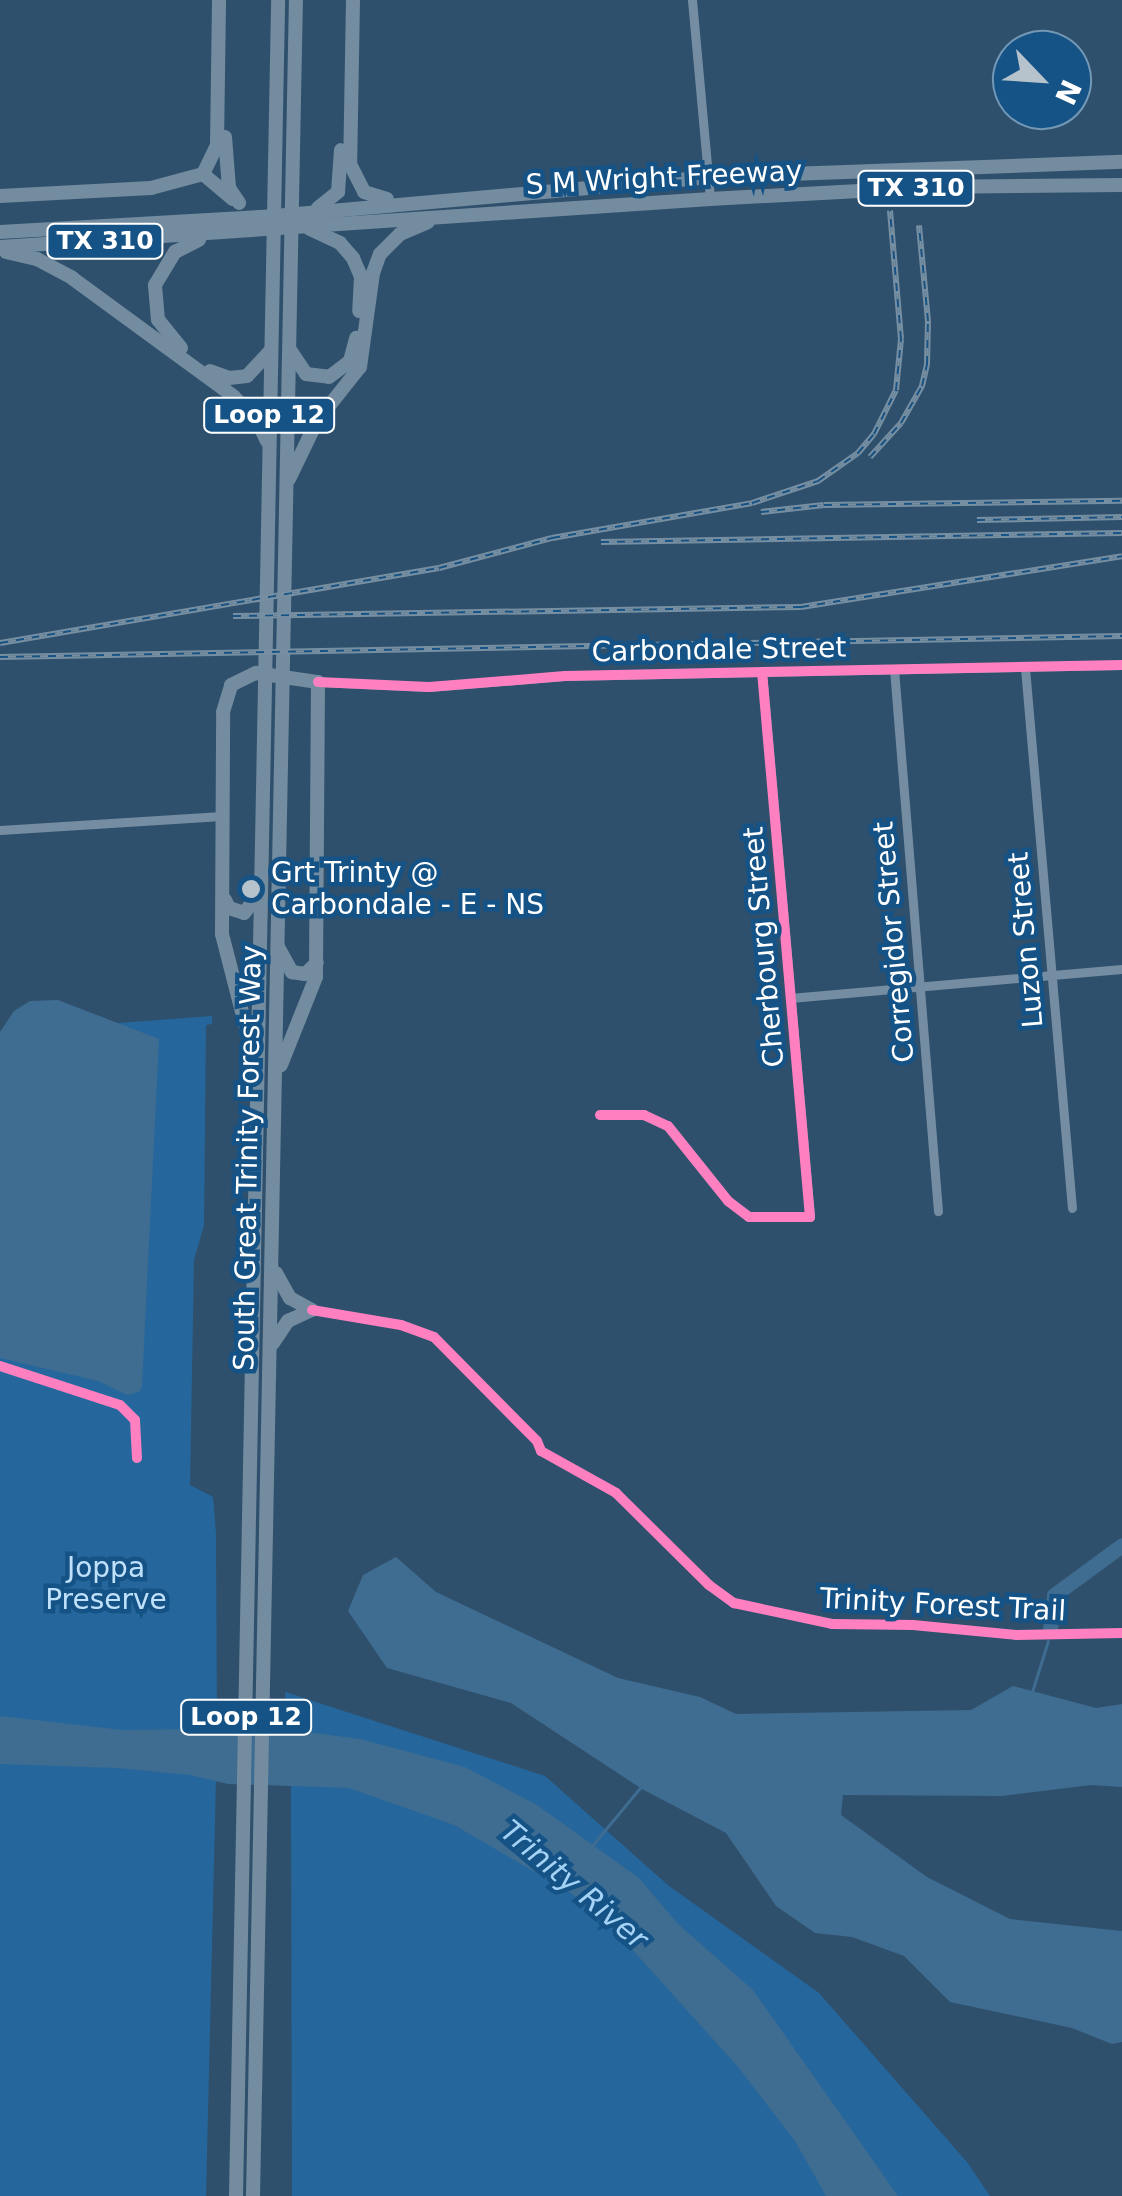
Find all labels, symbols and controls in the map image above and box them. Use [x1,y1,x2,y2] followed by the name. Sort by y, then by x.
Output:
[992,30,1092,130] north arrow
[1048,74,1088,110] text: N
[525,154,803,202] street label: S M Wright Freeway
[856,168,976,208] road number: TX 310
[45,221,165,261] road number: TX 310
[202,395,336,435] road number: Loop 12
[591,631,847,669] street label: Carbondale Street
[867,820,921,1064] street label: Corregidor Street
[737,825,791,1069] street label: Cherbourg Street
[1002,851,1050,1029] street label: Luzon Street
[271,856,544,922] place label: Grt Trinty @ Carbondale - E - NS
[240,878,262,900] marker: Grt Trinty @ Carbondale - E - NS
[227,945,269,1371] street label: South Great Trinity Forest Way
[45,1551,167,1617] park label: Joppa Preserve
[819,1582,1067,1628] street label: Trinity Forest Trail
[178,1697,314,1737] road number: Loop 12
[493,1813,655,1957] water label: Trinity River

